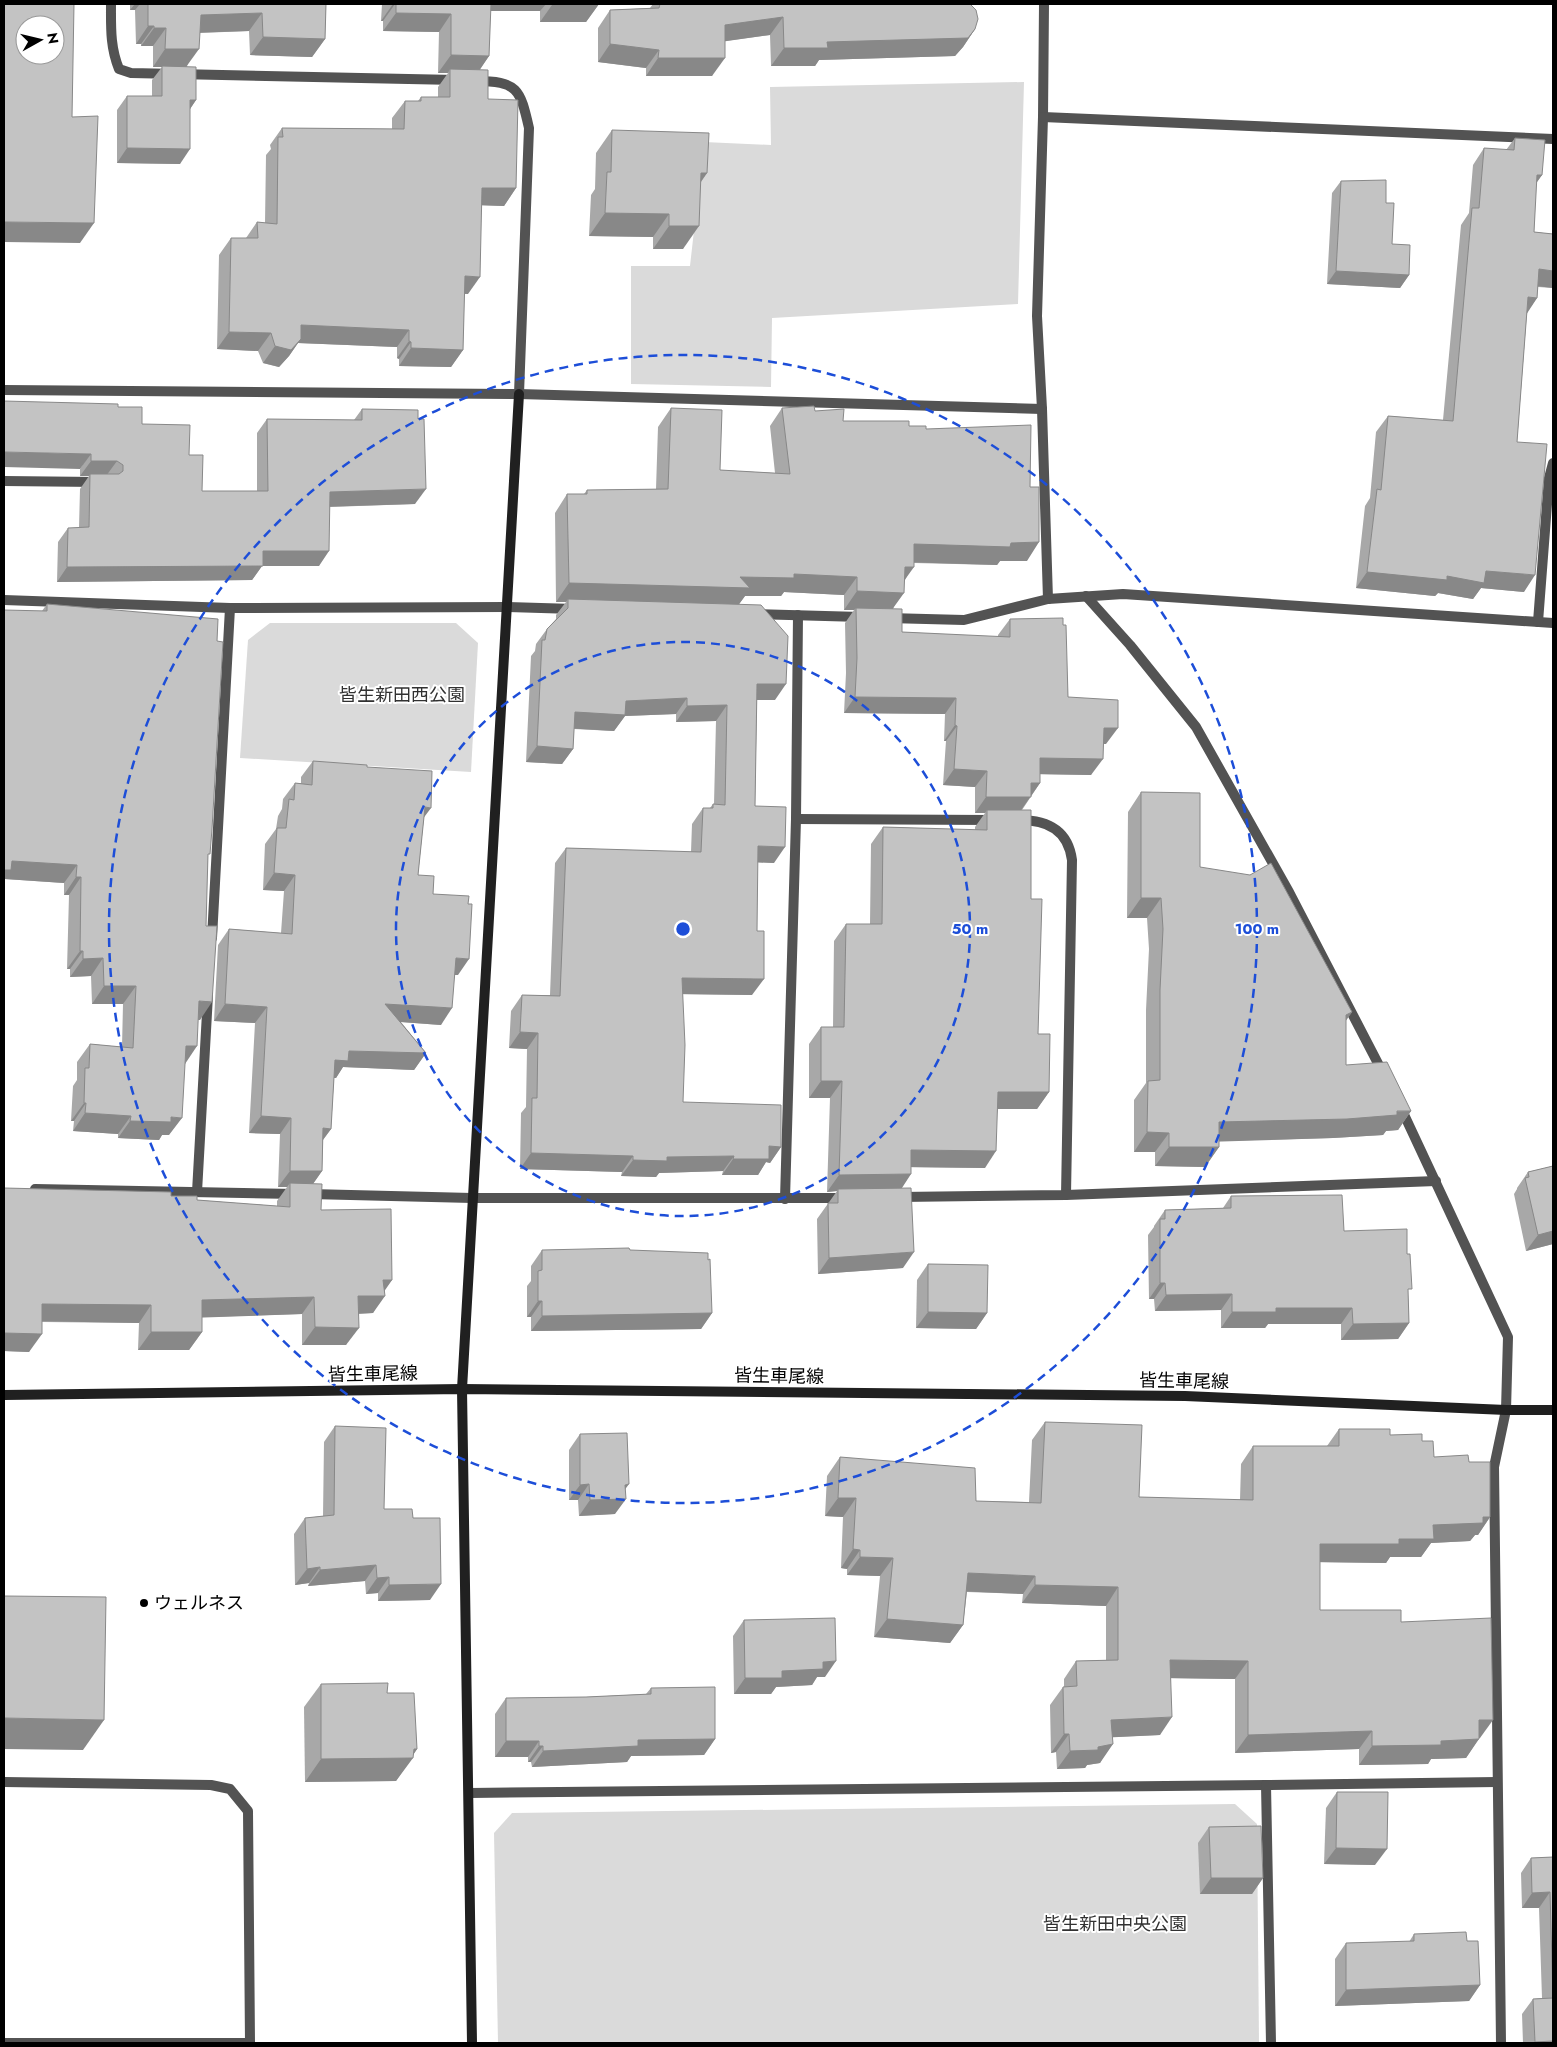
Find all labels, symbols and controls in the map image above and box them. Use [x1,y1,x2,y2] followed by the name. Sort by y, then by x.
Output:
[15,15,65,65] north arrow
[42,31,64,45] text: N
[339,682,465,708] park label: 皆生新田西公園
[952,918,988,940] text: 50 m
[1235,918,1279,940] text: 100 m
[674,920,692,938] centre of rings
[328,1360,418,1388] street label: 皆生車尾線
[734,1362,824,1390] street label: 皆生車尾線
[1139,1367,1229,1395] street label: 皆生車尾線
[154,1590,244,1616] place label: ウェルネス
[138,1597,150,1609] marker: ウェルネス
[1043,1911,1187,1937] park label: 皆生新田中央公園

